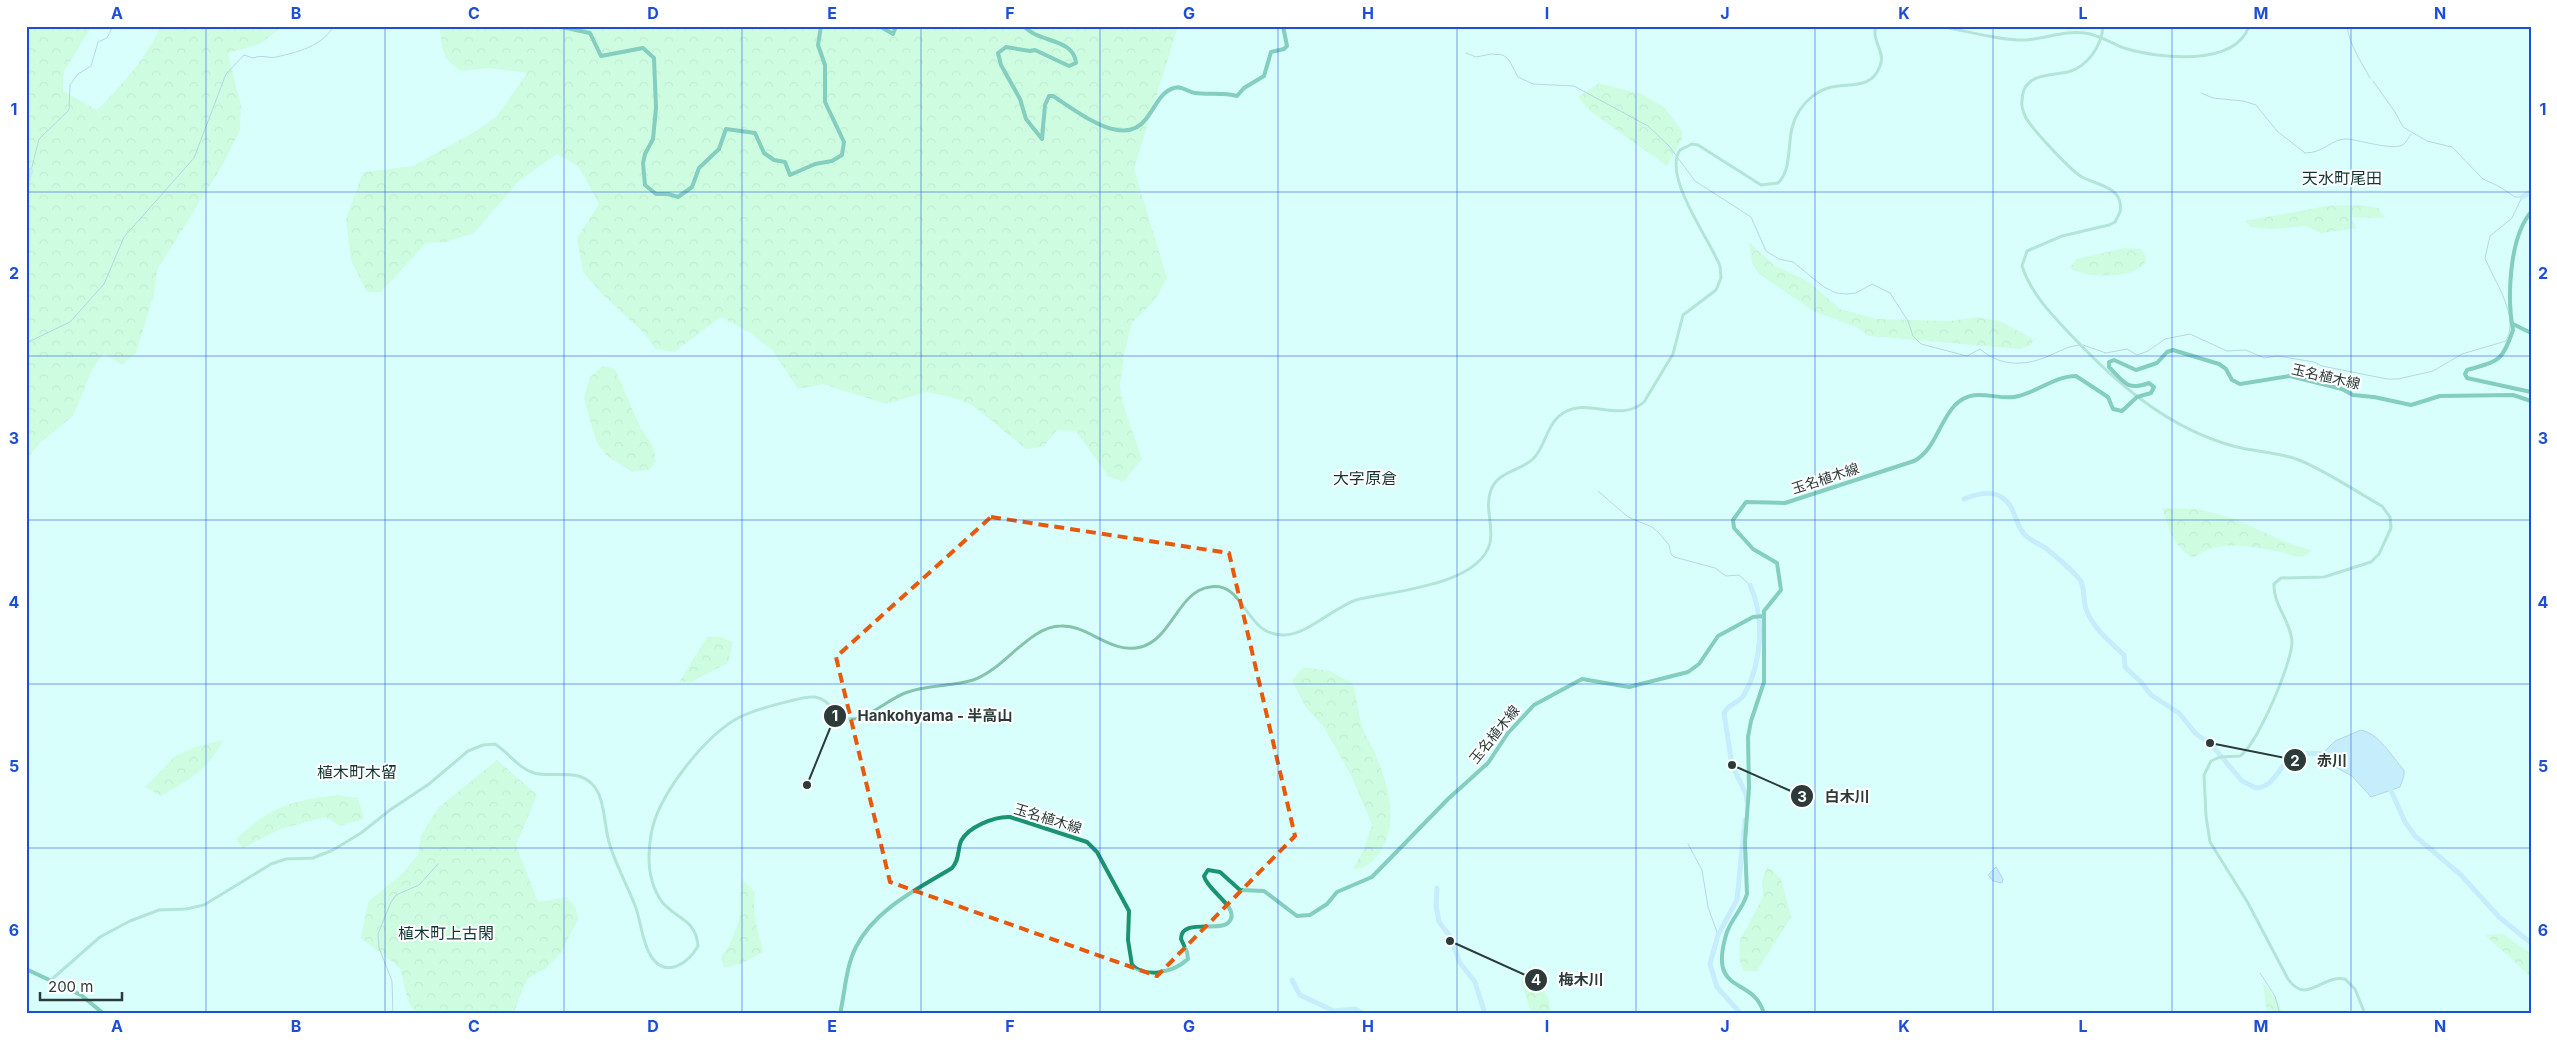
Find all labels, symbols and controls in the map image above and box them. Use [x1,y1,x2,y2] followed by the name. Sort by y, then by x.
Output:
[111,3,123,23] text: A
[291,3,301,23] text: B
[468,3,480,23] text: C
[647,3,659,23] text: D
[827,3,837,23] text: E
[1005,3,1015,23] text: F
[1183,3,1195,23] text: G
[1362,3,1374,23] text: H
[1545,3,1549,23] text: I
[1720,3,1730,23] text: J
[1898,3,1910,23] text: K
[2078,3,2088,23] text: L
[2254,3,2268,23] text: M
[2434,3,2446,23] text: N
[11,99,17,119] text: 1
[2540,99,2546,119] text: 1
[2302,168,2382,188] district label: 天水町尾田
[9,263,19,283] text: 2
[2538,263,2548,283] text: 2
[2290,360,2362,392] street label: 玉名植木線
[9,428,19,448] text: 3
[2538,428,2548,448] text: 3
[1789,459,1861,497] street label: 玉名植木線
[1333,468,1397,488] district label: 大字原倉
[9,592,20,612] text: 4
[2538,592,2549,612] text: 4
[822,701,1022,731] callout: Hankohyama - 半高山
[1465,701,1523,767] street label: 玉名植木線
[832,706,838,725] text: 1
[857,706,1013,725] text: Hankohyama - 半高山
[2282,745,2357,775] callout: 赤川
[2290,751,2300,770] text: 2
[2317,751,2347,770] text: 赤川
[9,756,19,776] text: 5
[2538,756,2548,776] text: 5
[317,762,397,782] district label: 植木町木留
[1790,781,1880,811] callout: 白木川
[1797,787,1807,806] text: 3
[1824,787,1870,806] text: 白木川
[1012,800,1084,836] street label: 玉名植木線
[9,920,19,940] text: 6
[2538,920,2548,940] text: 6
[398,923,494,943] district label: 植木町上古閑
[1524,965,1614,995] callout: 梅木川
[40,970,122,1002] scale bar
[1531,970,1541,989] text: 4
[1558,970,1604,989] text: 梅木川
[48,977,93,996] text: 200 m
[111,1016,123,1036] text: A
[291,1016,301,1036] text: B
[468,1016,480,1036] text: C
[647,1016,659,1036] text: D
[827,1016,837,1036] text: E
[1005,1016,1015,1036] text: F
[1183,1016,1195,1036] text: G
[1362,1016,1374,1036] text: H
[1545,1016,1549,1036] text: I
[1720,1016,1730,1036] text: J
[1898,1016,1910,1036] text: K
[2078,1016,2088,1036] text: L
[2254,1016,2268,1036] text: M
[2434,1016,2446,1036] text: N

